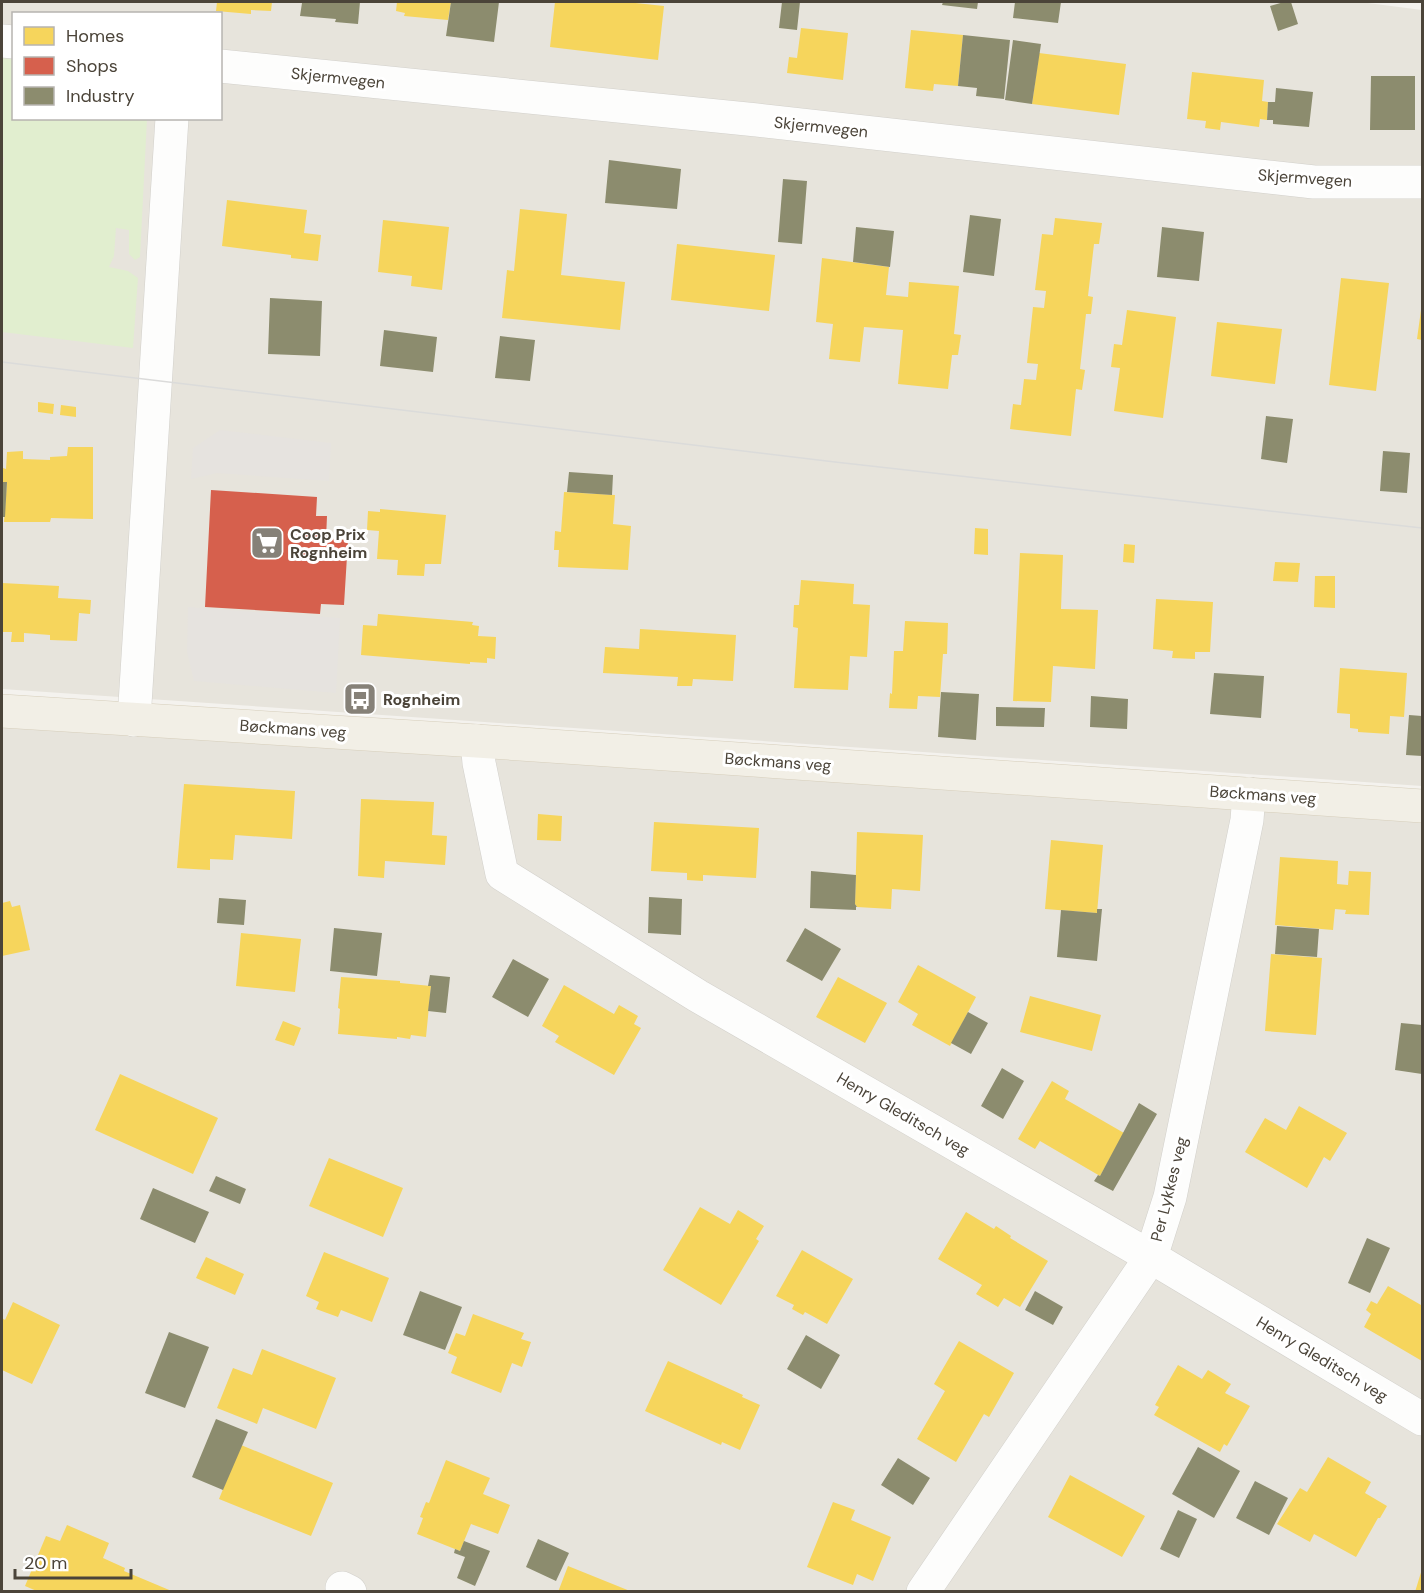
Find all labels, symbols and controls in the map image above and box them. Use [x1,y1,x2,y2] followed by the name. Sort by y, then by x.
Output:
[12,12,222,120] legend
[66,24,124,48] text: Homes
[66,54,118,78] text: Shops
[290,63,386,93] street label: Skjermvegen
[66,84,135,108] text: Industry
[773,112,869,142] street label: Skjermvegen
[1257,164,1353,192] street label: Skjermvegen
[290,524,367,563] place label: Coop Prix Rognheim
[249,525,285,561] supermarket icon: Coop Prix Rognheim
[342,681,378,717] bus stop icon: Rognheim
[383,689,460,710] place label: Rognheim
[239,715,347,743] street label: Bøckmans veg
[724,748,832,776] street label: Bøckmans veg
[1209,781,1317,809] street label: Bøckmans veg
[833,1067,973,1161] street label: Henry Gleditsch veg
[1146,1134,1192,1244] street label: Per Lykkes veg
[1252,1311,1392,1407] street label: Henry Gleditsch veg
[15,1542,130,1580] scale bar
[24,1551,67,1575] text: 20 m

